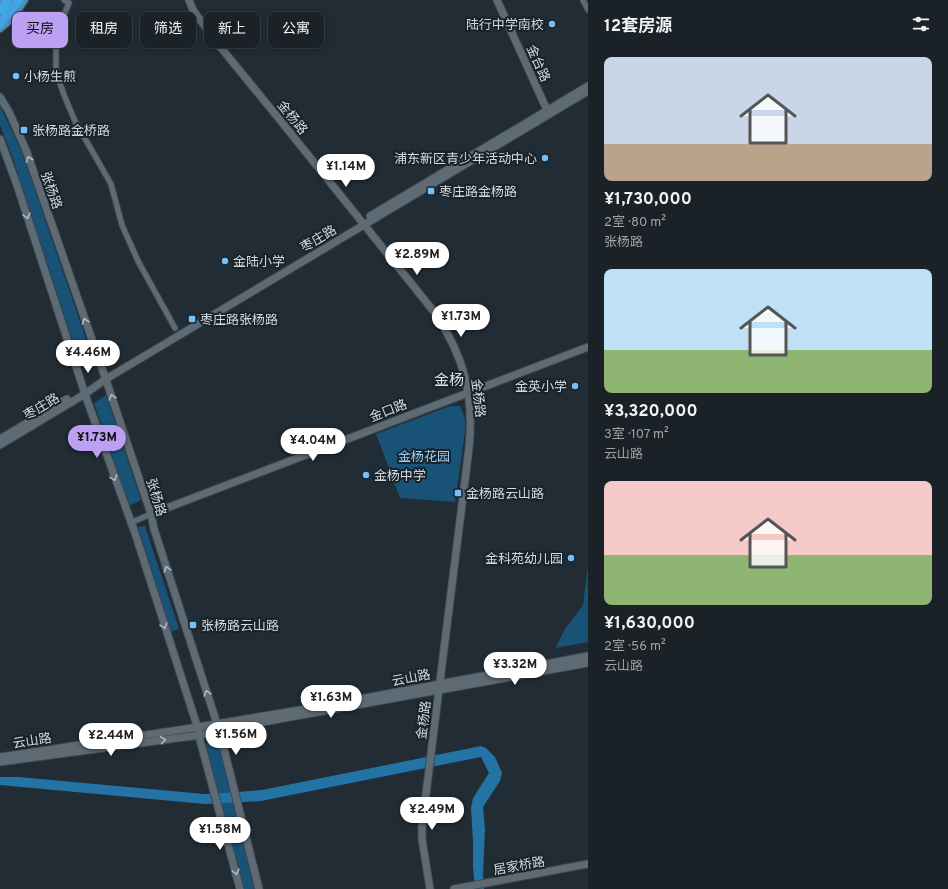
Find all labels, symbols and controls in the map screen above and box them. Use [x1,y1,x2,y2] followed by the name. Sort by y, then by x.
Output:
[12,12,68,48] chip: 买房
[76,12,132,48] chip: 租房
[140,12,196,48] chip: 筛选
[204,12,260,48] chip: 新上
[268,12,324,48] chip: 公寓
[910,13,932,35] icon: filters
[604,16,672,38] text: 12套房源
[466,17,544,34] place label: 陆行中学南校
[547,19,557,29] marker: 陆行中学南校
[522,42,553,85] street label: 金台路
[24,70,76,86] place label: 小杨生煎
[11,71,21,81] marker: 小杨生煎
[732,83,804,155] icon: home
[273,97,311,138] street label: 金杨路
[32,123,110,140] place label: 张杨路金桥路
[19,125,29,135] marker: 张杨路金桥路
[394,151,537,168] place label: 浦东新区青少年活动中心
[540,153,550,163] marker: 浦东新区青少年活动中心
[313,154,379,188] pin: ¥1.14M
[25,155,34,162] one-way arrow
[326,159,366,175] text: ¥1.14M
[36,170,64,212] street label: 张杨路
[439,184,517,201] place label: 枣庄路金杨路
[426,186,436,196] marker: 枣庄路金杨路
[604,189,692,211] text: ¥1,730,000
[22,212,31,219] one-way arrow
[604,215,666,231] text: 2室 · 80 m²
[298,223,340,257] street label: 枣庄路
[604,235,643,251] text: 张杨路
[384,242,450,276] pin: ¥2.89M
[394,247,440,263] text: ¥2.89M
[233,254,285,271] place label: 金陆小学
[220,256,230,266] marker: 金陆小学
[732,295,804,367] icon: home
[428,304,494,338] pin: ¥1.73M
[441,309,481,325] text: ¥1.73M
[200,313,278,329] place label: 枣庄路张杨路
[187,314,197,324] marker: 枣庄路张杨路
[81,318,90,325] one-way arrow
[55,340,121,374] pin: ¥4.46M
[65,345,111,361] text: ¥4.46M
[434,372,464,391] district label: 金杨
[467,378,488,419] street label: 金杨路
[515,379,567,396] place label: 金英小学
[570,381,580,391] marker: 金英小学
[21,391,63,425] street label: 枣庄路
[108,394,117,401] one-way arrow
[367,396,410,426] street label: 金口路
[604,401,698,423] text: ¥3,320,000
[64,425,130,459] pin: ¥1.73M
[604,427,669,443] text: 3室 · 107 m²
[280,428,346,462] pin: ¥4.04M
[77,430,117,446] text: ¥1.73M
[290,433,336,449] text: ¥4.04M
[604,447,643,463] text: 云山路
[398,449,450,466] park label: 金杨花园
[374,468,426,485] place label: 金杨中学
[361,470,371,480] marker: 金杨中学
[110,475,118,482] one-way arrow
[142,477,168,519] street label: 张杨路
[466,486,544,503] place label: 金杨路云山路
[453,488,463,498] marker: 金杨路云山路
[732,507,804,579] icon: home
[485,551,563,568] place label: 金科苑幼儿园
[566,553,576,563] marker: 金科苑幼儿园
[163,566,172,573] one-way arrow
[604,613,695,635] text: ¥1,630,000
[201,619,279,635] place label: 张杨路云山路
[188,620,198,630] marker: 张杨路云山路
[160,623,168,630] one-way arrow
[604,639,666,655] text: 2室 · 56 m²
[482,652,548,686] pin: ¥3.32M
[493,657,537,673] text: ¥3.32M
[604,659,643,675] text: 云山路
[391,667,432,691] street label: 云山路
[298,685,364,719] pin: ¥1.63M
[203,690,212,697] one-way arrow
[310,690,352,706] text: ¥1.63M
[414,700,435,741] street label: 金杨路
[203,722,269,756] pin: ¥1.56M
[78,723,144,757] pin: ¥2.44M
[215,727,257,743] text: ¥1.56M
[88,728,134,744] text: ¥2.44M
[12,731,53,753] street label: 云山路
[160,736,167,745] one-way arrow
[399,797,465,831] pin: ¥2.49M
[409,802,455,818] text: ¥2.49M
[187,817,253,851] pin: ¥1.58M
[199,822,241,838] text: ¥1.58M
[492,854,546,879] street label: 居家桥路
[231,868,240,875] one-way arrow

